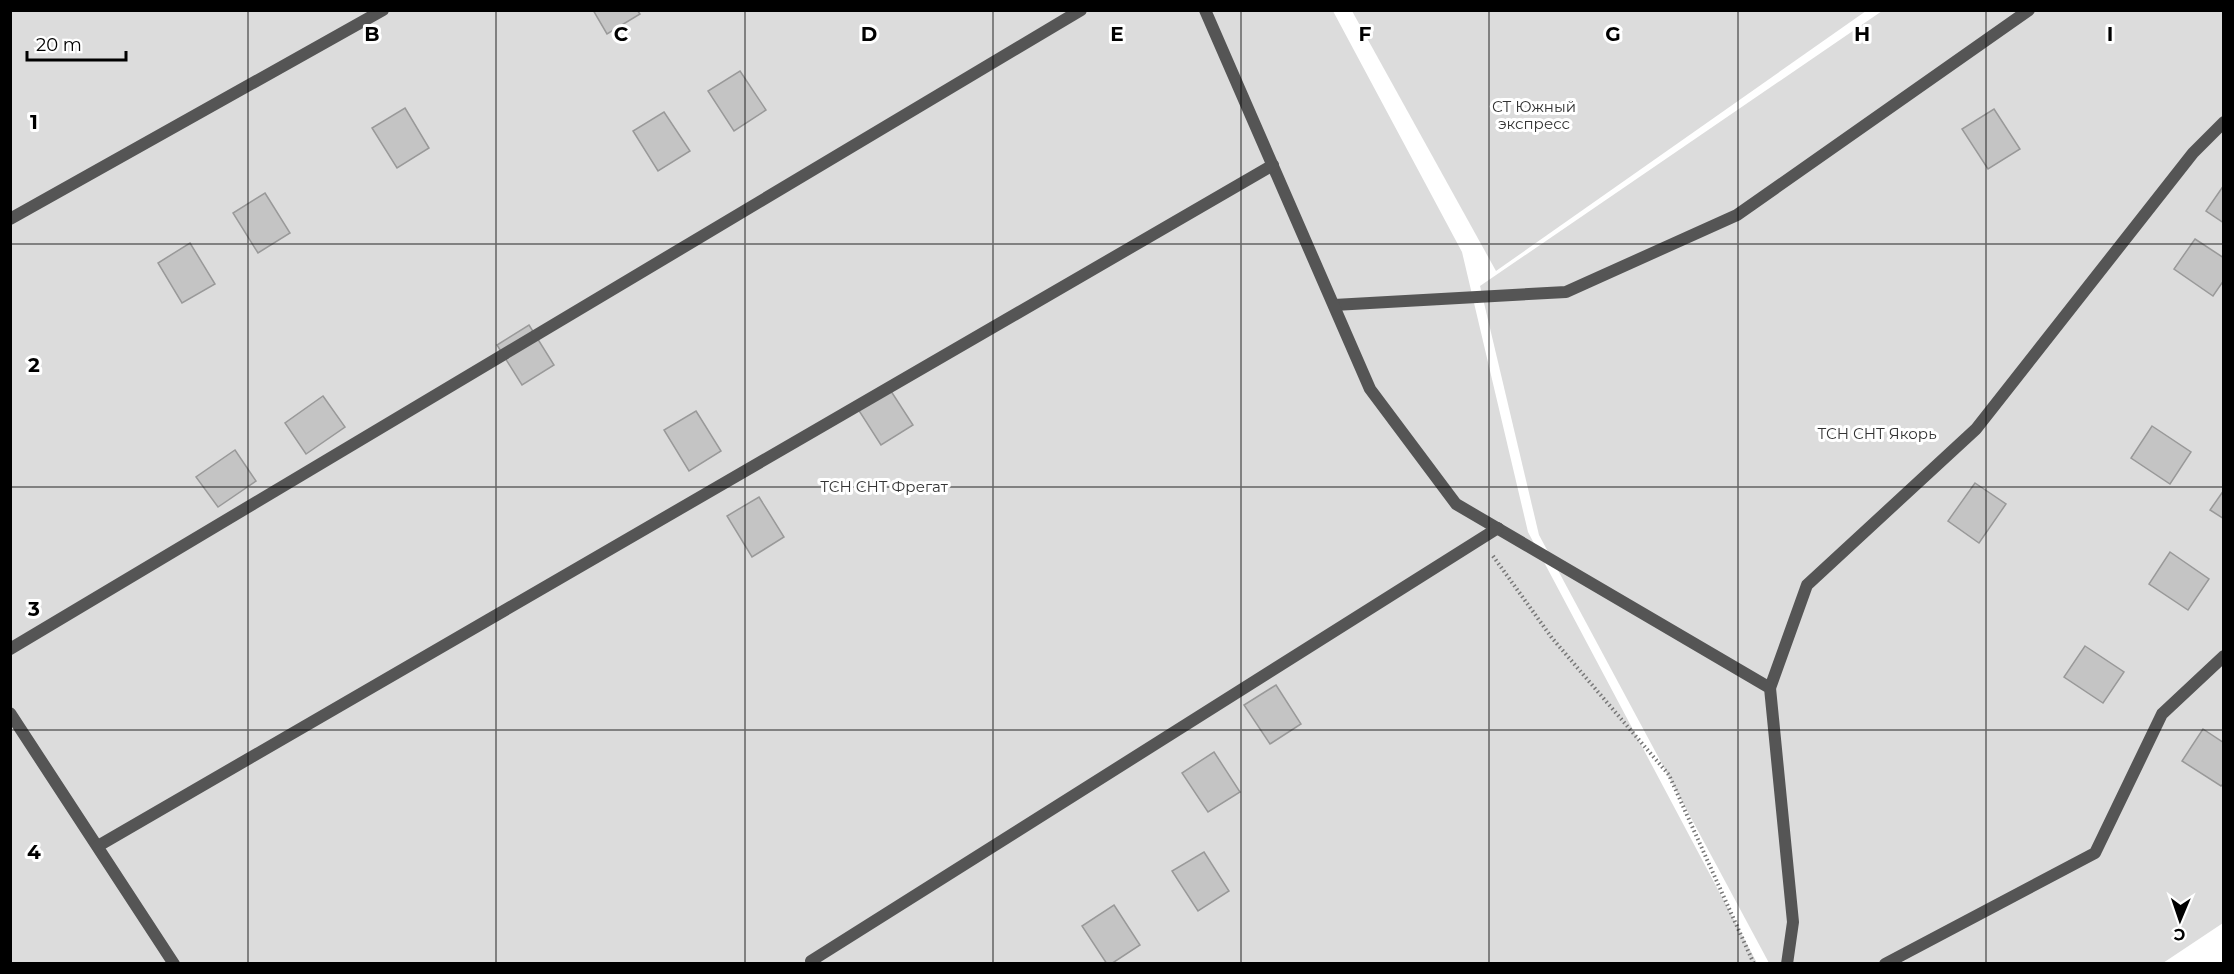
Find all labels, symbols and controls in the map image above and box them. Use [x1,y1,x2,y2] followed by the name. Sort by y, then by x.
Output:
[364,22,380,46] text: B
[614,22,629,46] text: C
[861,22,877,46] text: D
[1110,22,1124,46] text: E
[1359,22,1372,46] text: F
[1605,22,1621,46] text: G
[1854,22,1870,46] text: H
[2107,22,2113,46] text: I
[27,24,126,62] scale bar
[36,34,82,56] text: 20 m
[1492,97,1576,133] park label: СТ Южный экспресс
[30,110,38,134] text: 1
[28,353,40,377] text: 2
[1817,424,1937,443] park label: ТСН СНТ Якорь
[820,477,949,496] park label: ТСН СНТ Фрегат
[27,597,40,621] text: 3
[27,840,41,864] text: 4
[2150,890,2210,950] north arrow
[2173,925,2186,944] text: С

